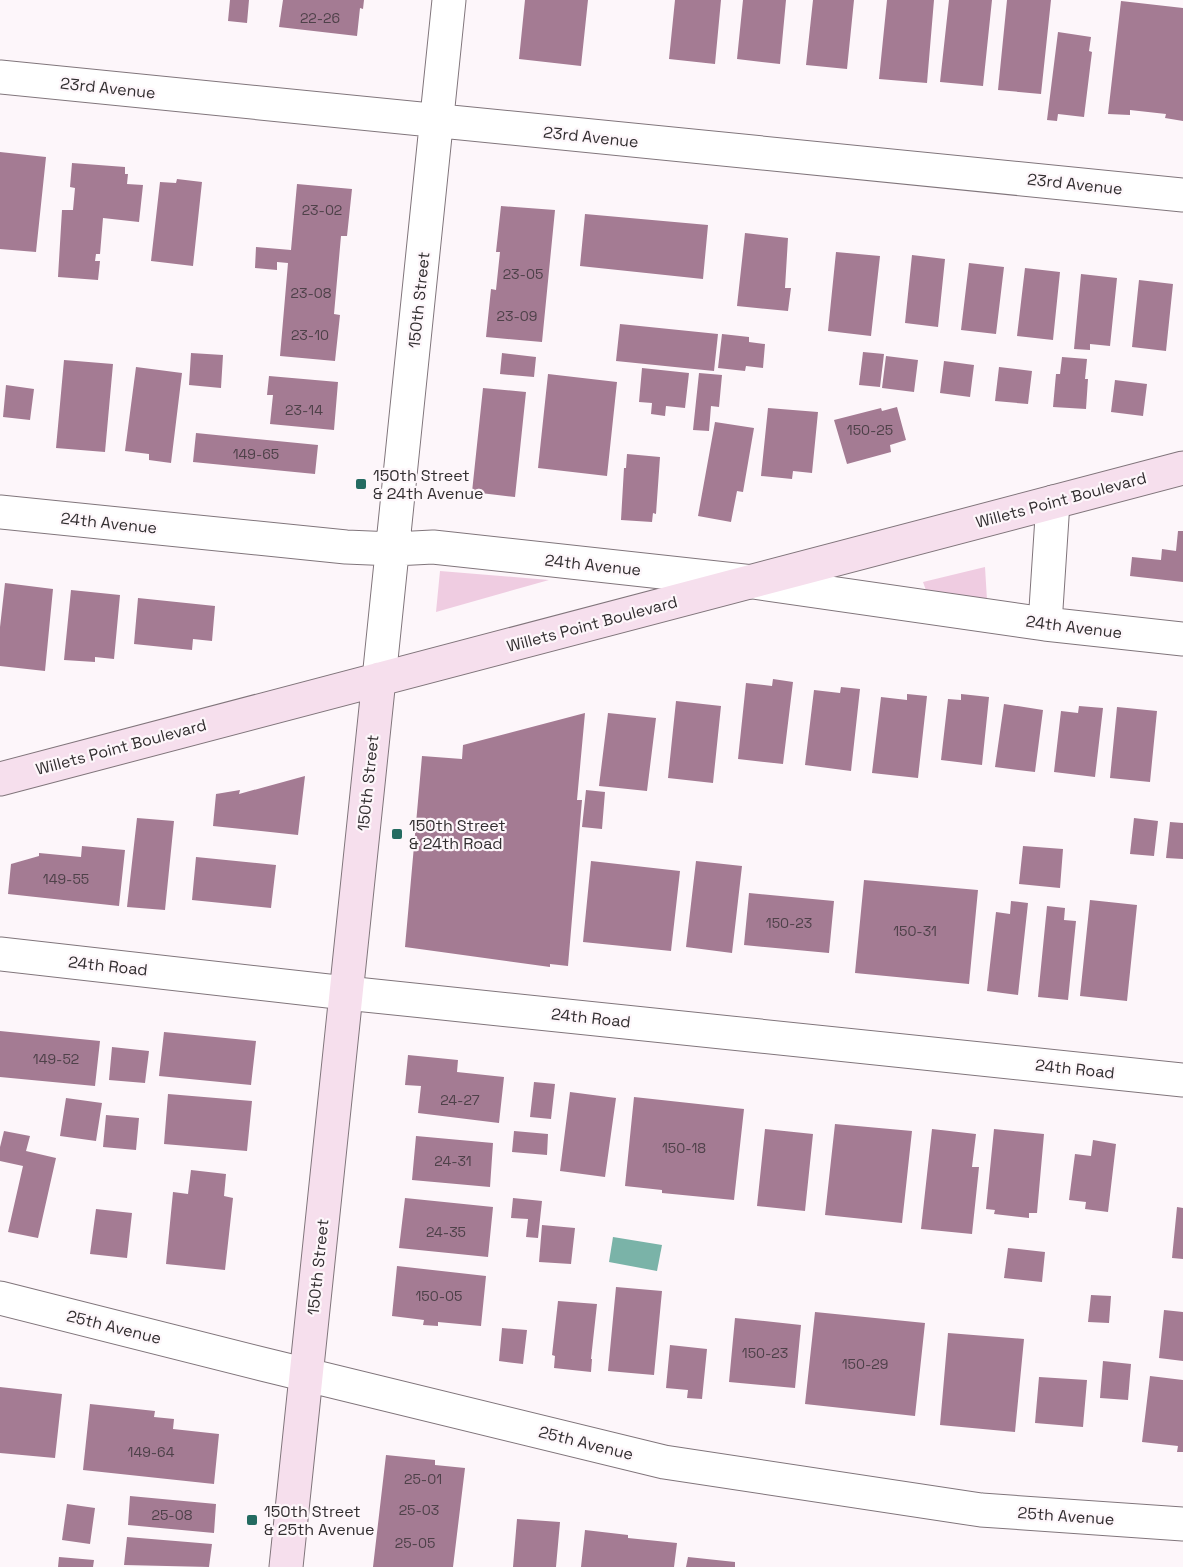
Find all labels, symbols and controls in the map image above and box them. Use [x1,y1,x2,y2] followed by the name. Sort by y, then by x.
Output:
[300,9,340,27] house number: 22-26
[59,73,157,103] street label: 23rd Avenue
[542,122,640,152] street label: 23rd Avenue
[1026,169,1124,199] street label: 23rd Avenue
[302,201,342,219] house number: 23-02
[404,251,434,349] street label: 150th Street
[503,265,543,283] house number: 23-05
[291,284,332,302] house number: 23-08
[497,307,537,325] house number: 23-09
[291,326,329,344] house number: 23-10
[285,401,323,419] house number: 23-14
[847,421,893,439] house number: 150-25
[233,445,279,463] house number: 149-65
[373,465,484,504] place label: 150th Street & 24th Avenue
[973,467,1149,533] street label: Willets Point Boulevard
[354,477,368,491] marker: 150th Street & 24th Avenue
[60,508,158,538] street label: 24th Avenue
[544,550,642,580] street label: 24th Avenue
[504,591,680,657] street label: Willets Point Boulevard
[1025,611,1123,643] street label: 24th Avenue
[33,714,209,780] street label: Willets Point Boulevard
[353,734,383,832] street label: 150th Street
[409,815,506,854] place label: 150th Street & 24th Road
[390,827,404,841] marker: 150th Street & 24th Road
[43,870,89,888] house number: 149-55
[766,914,812,932] house number: 150-23
[893,922,937,940] house number: 150-31
[67,951,149,981] street label: 24th Road
[550,1003,632,1033] street label: 24th Road
[33,1050,79,1068] house number: 149-52
[1034,1054,1116,1084] street label: 24th Road
[440,1091,480,1109] house number: 24-27
[662,1139,706,1157] house number: 150-18
[434,1152,472,1170] house number: 24-31
[303,1218,333,1316] street label: 150th Street
[426,1223,466,1241] house number: 24-35
[416,1287,462,1305] house number: 150-05
[64,1305,164,1349] street label: 25th Avenue
[742,1344,788,1362] house number: 150-23
[842,1355,888,1373] house number: 150-29
[536,1421,636,1465] street label: 25th Avenue
[128,1443,175,1461] house number: 149-64
[404,1470,442,1488] house number: 25-01
[264,1501,375,1540] place label: 150th Street & 25th Avenue
[399,1501,439,1519] house number: 25-03
[1017,1502,1115,1530] street label: 25th Avenue
[152,1506,193,1524] house number: 25-08
[245,1513,259,1527] marker: 150th Street & 25th Avenue
[395,1534,435,1552] house number: 25-05

